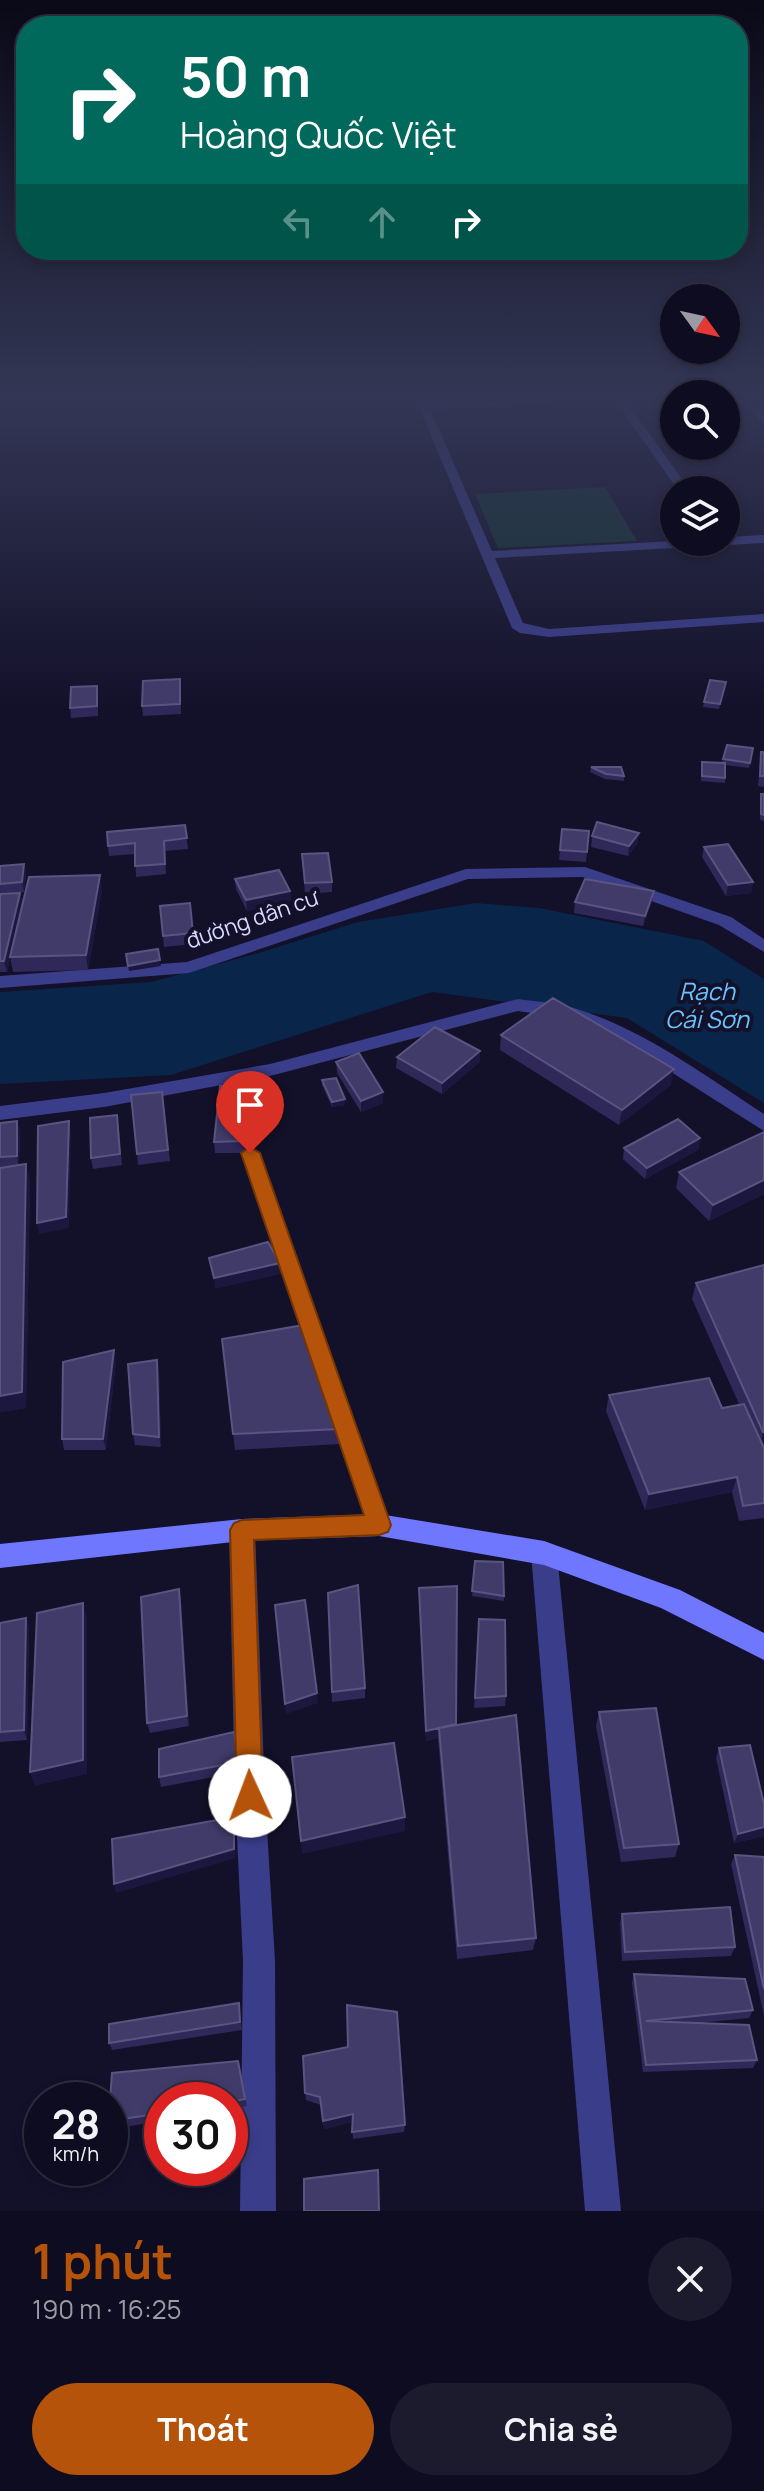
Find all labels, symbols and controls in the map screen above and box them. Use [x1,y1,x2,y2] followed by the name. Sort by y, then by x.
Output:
[180,37,311,114] text: 50 m
[48,48,152,152] icon: right
[180,110,457,159] text: Hoàng Quốc Việt
[276,200,320,244] icon: left
[360,200,404,244] icon: ahead
[444,200,488,244] icon: right
[660,284,740,364] north arrow
[660,284,740,556] map controls
[660,380,740,460] button: search
[660,476,740,556] button: layers
[182,882,323,956] street label: đường dân cư
[665,974,750,1035] water label: Rạch Cái Sơn
[216,1071,284,1153] pin
[228,1083,272,1127] icon: arrive
[208,1754,292,1838] position arrow
[144,2082,248,2186] speed limit sign: 30
[52,2096,100,2151] text: 28
[53,2140,99,2167] text: km/h
[32,2228,173,2293] text: 1 phút
[648,2237,732,2321] button: close
[32,2291,182,2327] text: 190 m · 16:25
[32,2383,374,2475] button: Thoát
[390,2383,732,2475] button: Chia sẻ

